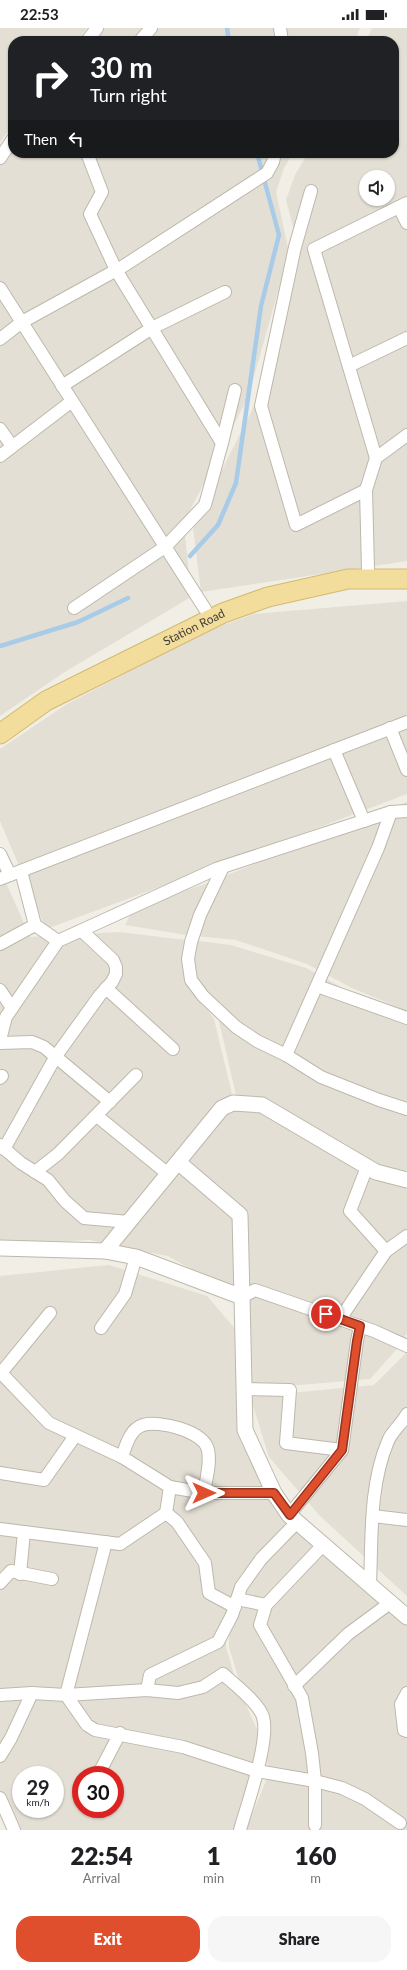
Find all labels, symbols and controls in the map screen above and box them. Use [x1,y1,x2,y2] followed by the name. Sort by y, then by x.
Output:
[20,5,59,23] text: 22:53
[90,50,153,84] text: 30 m
[24,52,76,104] icon: right
[90,84,167,106] text: Turn right
[65,128,87,150] icon: left
[24,130,57,148] text: Then
[359,170,395,206] map controls
[359,170,395,206] button: sound
[160,605,227,649] street label: Station Road
[309,1297,343,1331] pin
[315,1303,337,1325] icon: arrive
[183,1472,225,1514] position arrow
[72,1766,124,1818] speed limit sign: 30
[26,1775,50,1799] text: 29
[26,1796,50,1808] text: km/h
[71,1841,133,1870] text: 22:54
[207,1841,221,1870] text: 1
[295,1841,336,1870] text: 160
[83,1870,120,1886] text: Arrival
[203,1870,224,1886] text: min
[310,1870,321,1886] text: m
[16,1916,200,1962] button: Exit
[208,1916,391,1962] button: Share

